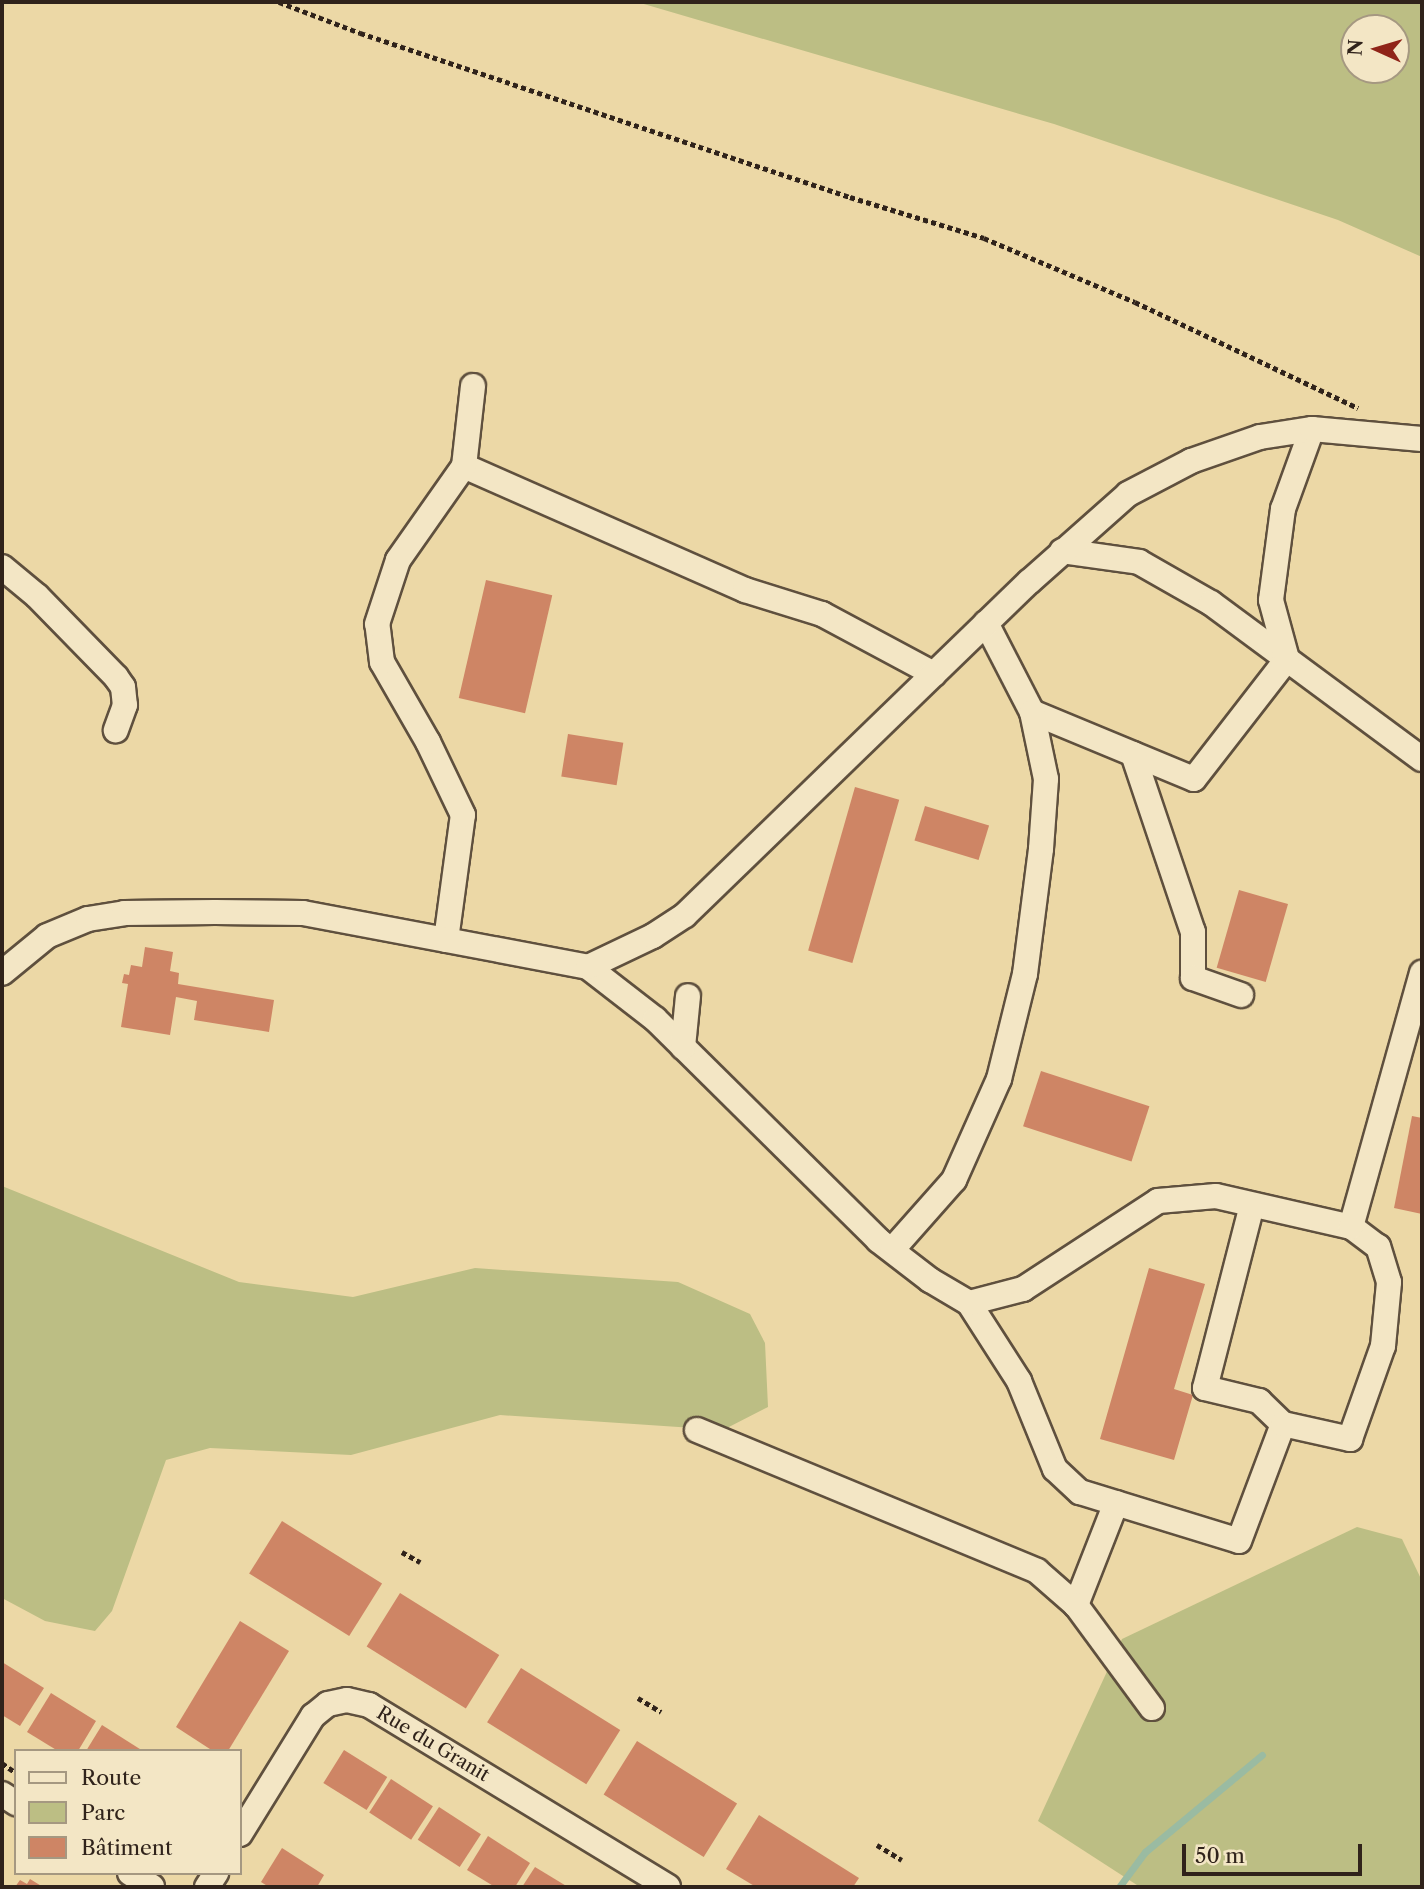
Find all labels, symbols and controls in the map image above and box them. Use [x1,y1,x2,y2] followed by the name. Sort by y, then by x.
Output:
[1340,14,1410,84] north arrow
[1343,39,1368,57] text: N
[373,1701,493,1787] street label: Rue du Granit
[14,1749,242,1875] legend
[81,1765,141,1790] text: Route
[81,1800,125,1825] text: Parc
[1186,1829,1366,1873] scale bar
[81,1835,172,1860] text: Bâtiment
[1195,1843,1245,1868] text: 50 m

